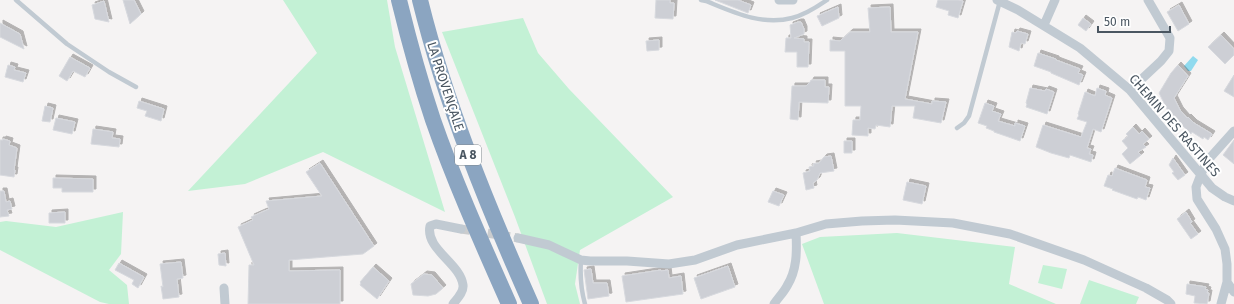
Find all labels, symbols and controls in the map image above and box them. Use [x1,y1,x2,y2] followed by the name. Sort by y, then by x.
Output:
[1098,8,1170,34] scale bar
[1104,15,1130,29] text: 50 m
[424,40,467,133] street label: LA PROVENÇALE
[1126,71,1223,180] street label: CHEMIN DES RASTINES
[455,145,481,165] road number: A 8

